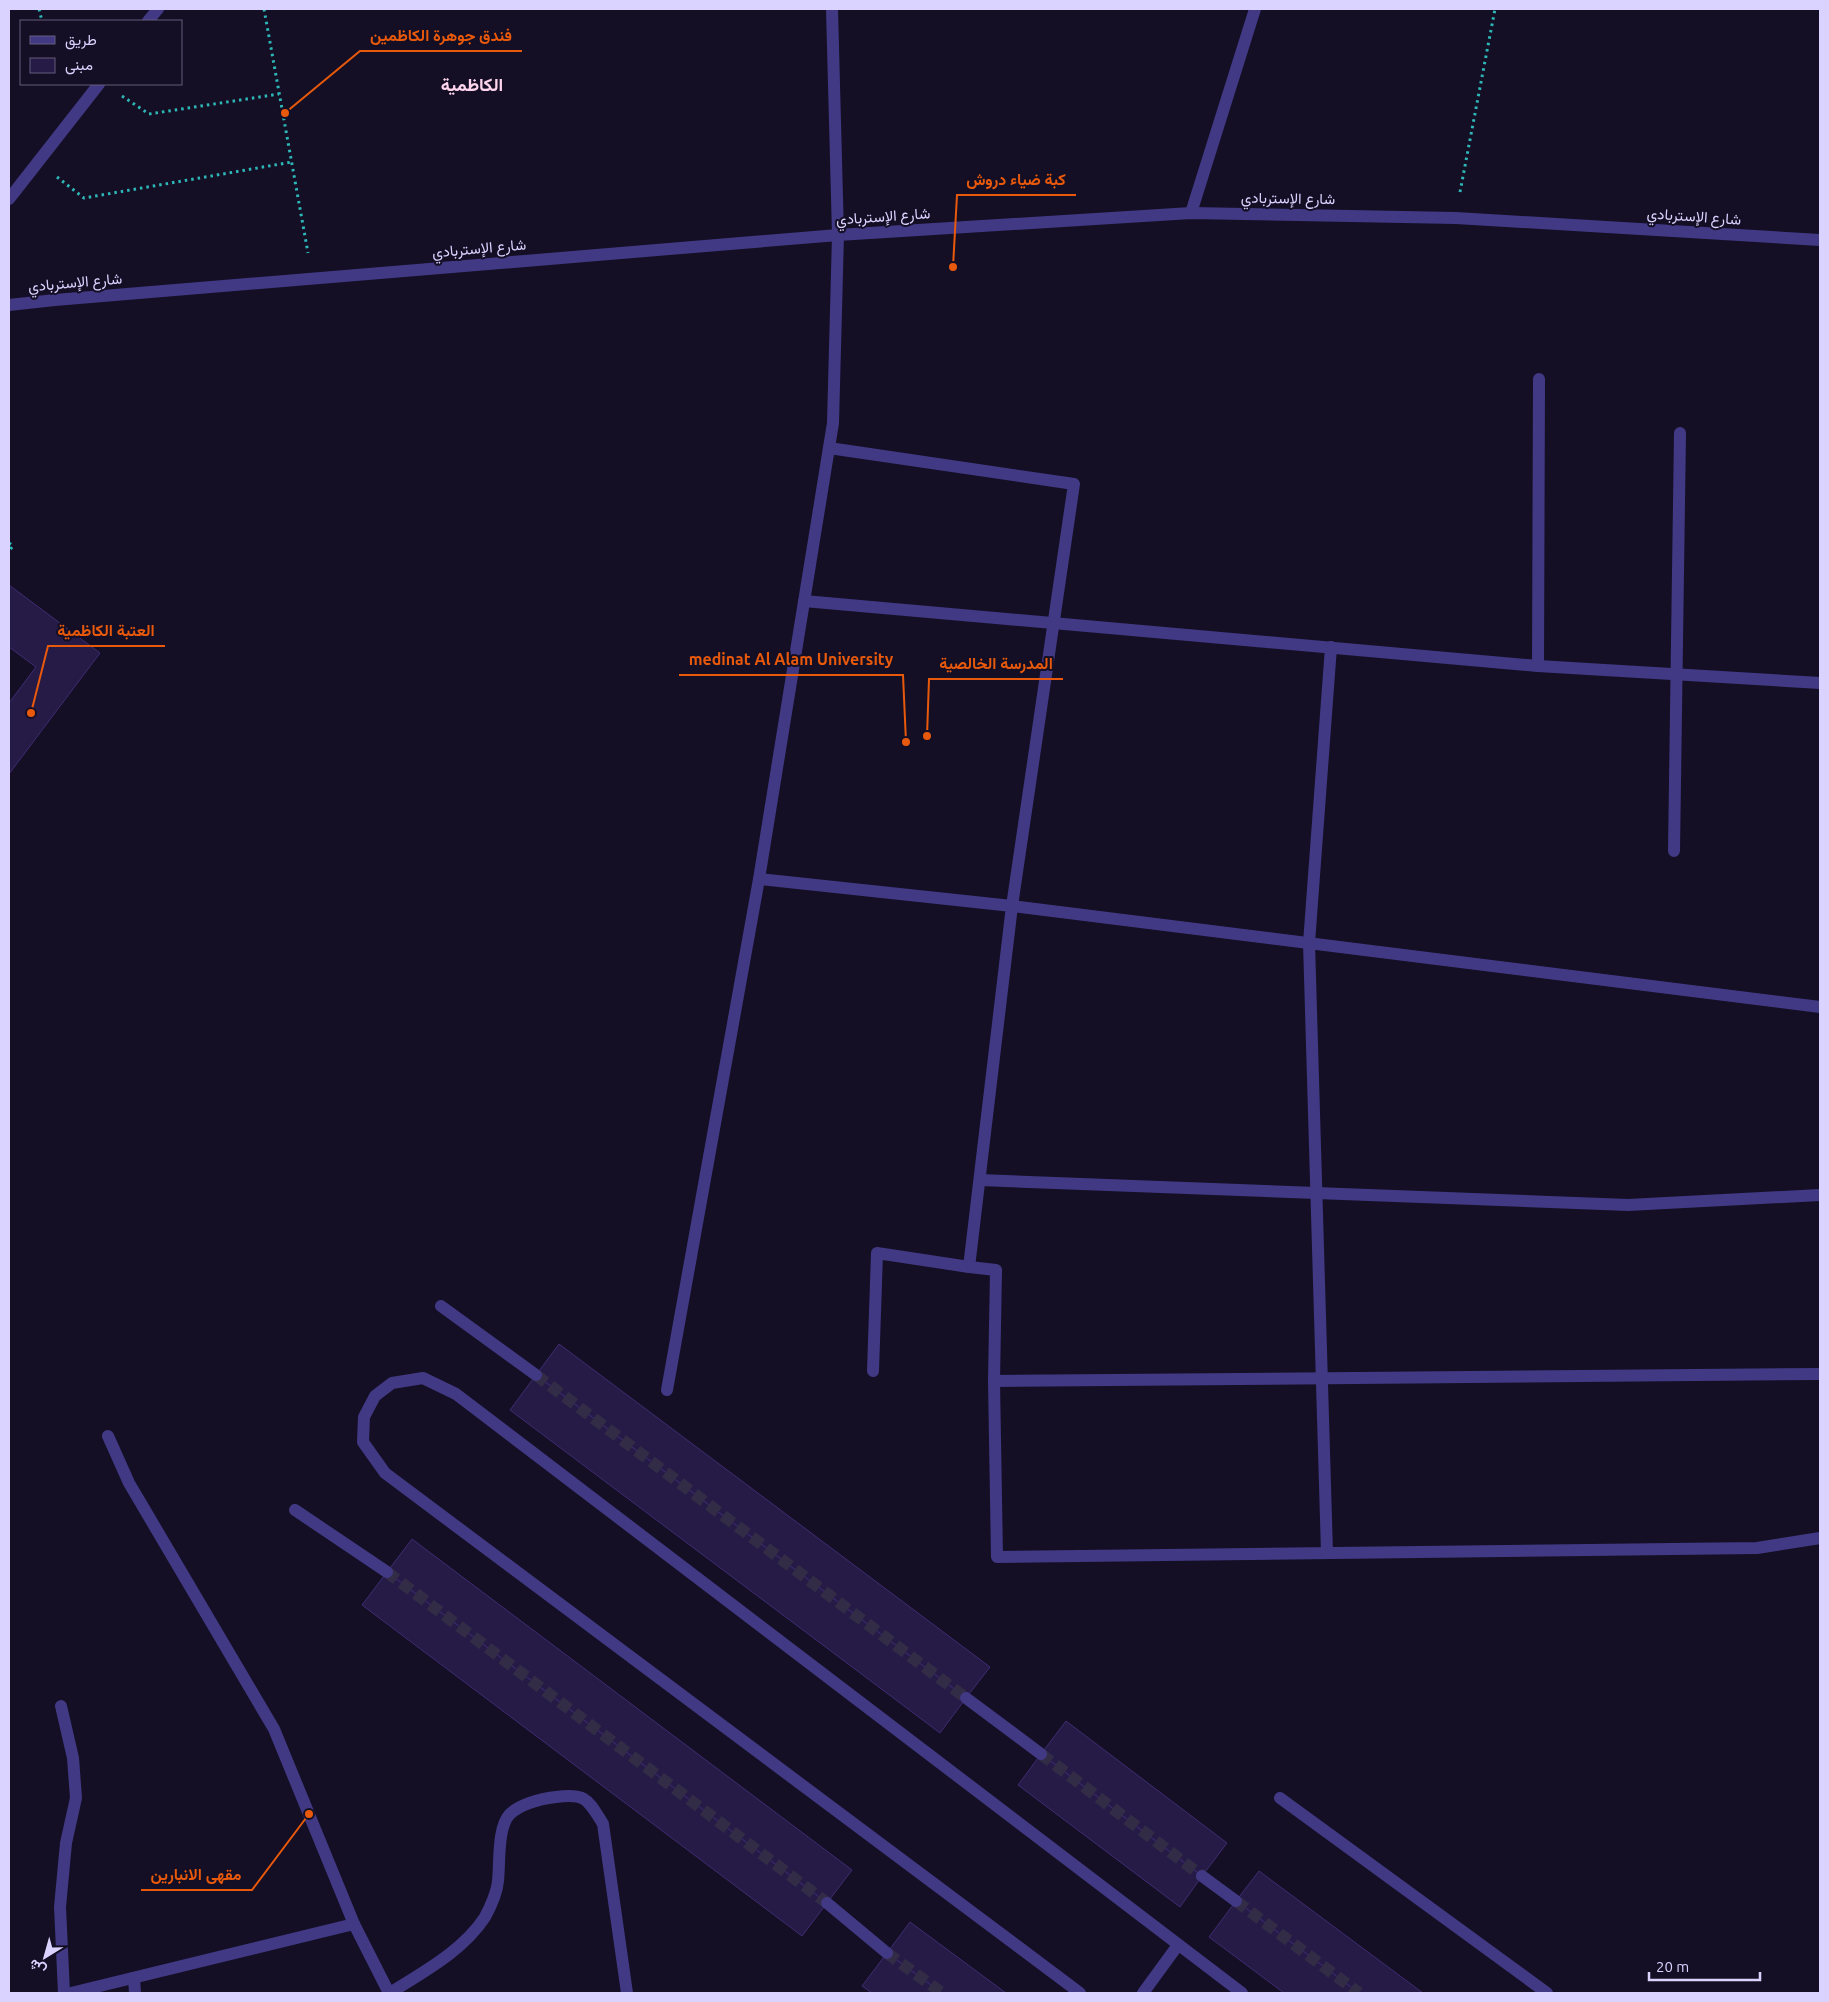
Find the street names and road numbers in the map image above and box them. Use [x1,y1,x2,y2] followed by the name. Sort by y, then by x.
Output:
[1241,189,1335,212] street label: شارع الإستربادي
[835,204,931,233] street label: شارع الإستربادي
[1646,204,1742,233] street label: شارع الإستربادي
[431,235,527,266] street label: شارع الإستربادي
[27,269,123,300] street label: شارع الإستربادي

